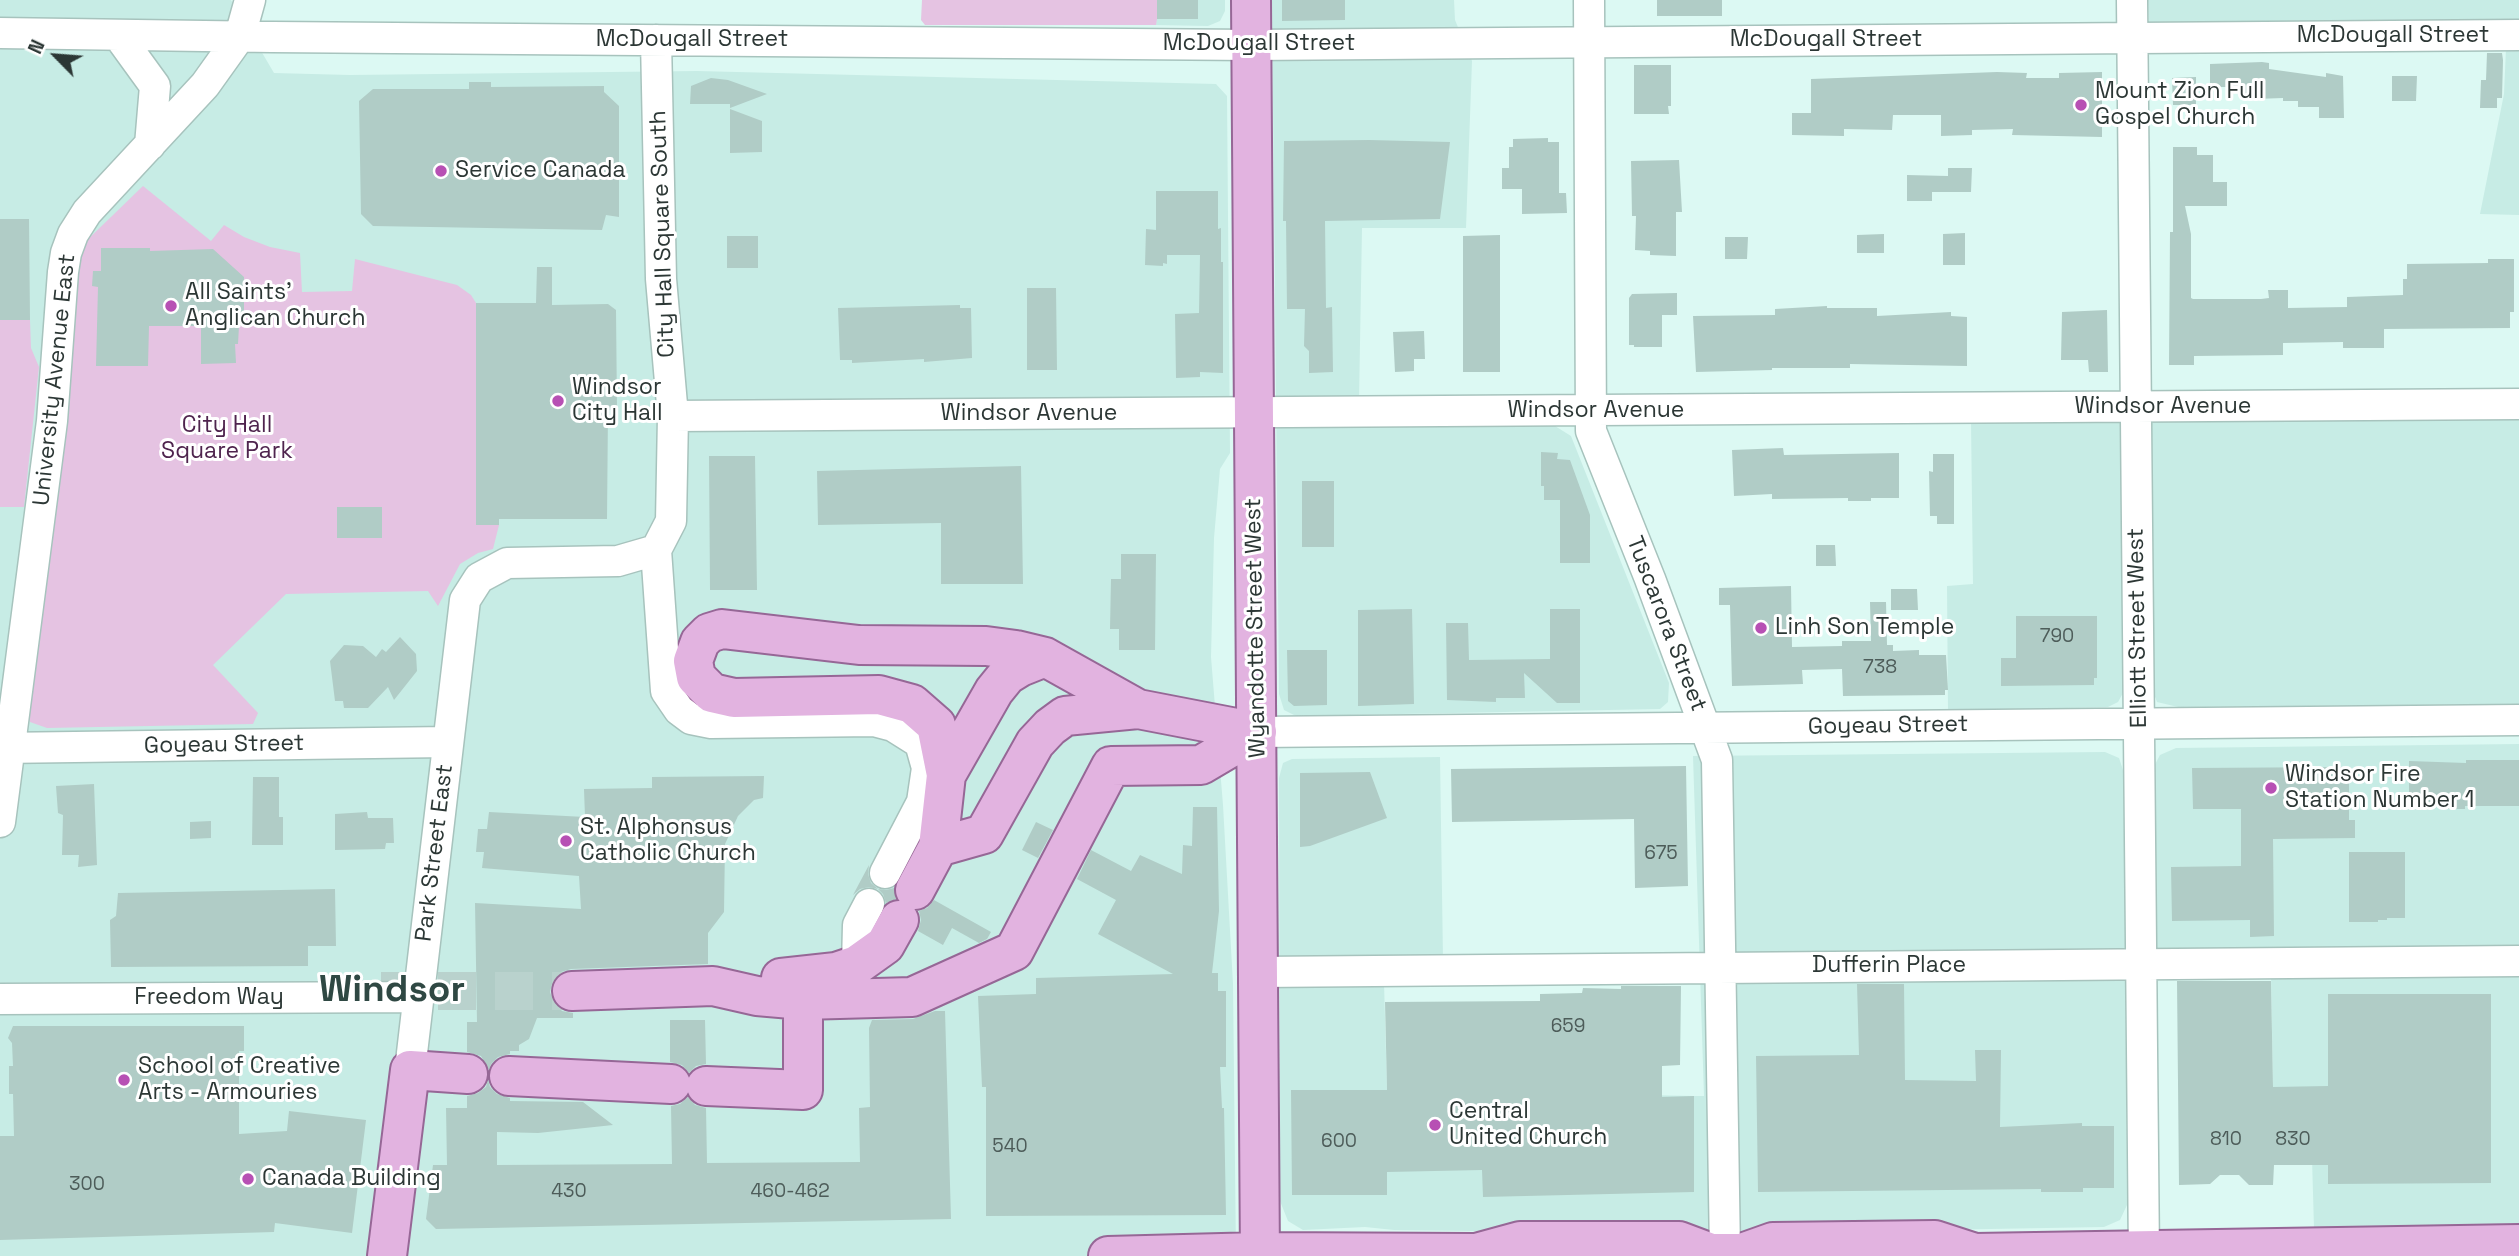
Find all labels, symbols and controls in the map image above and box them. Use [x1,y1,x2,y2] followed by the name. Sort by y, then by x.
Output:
[21,21,91,91] north arrow
[2297,22,2489,50] street label: McDougall Street
[596,26,788,54] street label: McDougall Street
[1730,26,1922,54] street label: McDougall Street
[1163,30,1355,58] street label: McDougall Street
[22,36,51,58] text: N
[2095,78,2264,132] place label: Mount Zion Full Gospel Church
[2073,97,2089,113] marker: Mount Zion Full Gospel Church
[645,110,681,358] street label: City Hall Square South
[455,157,626,185] place label: Service Canada
[433,163,449,179] marker: Service Canada
[28,253,82,507] street label: University Avenue East
[185,279,365,333] place label: All Saints' Anglican Church
[163,298,179,314] marker: All Saints' Anglican Church
[572,374,663,428] place label: Windsor City Hall
[550,393,566,409] marker: Windsor City Hall
[2075,393,2251,421] street label: Windsor Avenue
[1508,397,1684,425] street label: Windsor Avenue
[941,400,1117,428] street label: Windsor Avenue
[161,412,293,466] park label: City Hall Square Park
[1240,498,1272,758] street label: Wyandotte Street West
[2122,528,2154,728] street label: Elliott Street West
[1620,533,1712,715] street label: Tuscarora Street
[1775,614,1954,642] place label: Linh Son Temple
[1753,620,1769,636] marker: Linh Son Temple
[2040,626,2074,648] house number: 790
[1863,657,1897,679] house number: 738
[1808,711,1968,741] street label: Goyeau Street
[144,730,304,760] street label: Goyeau Street
[2285,761,2474,815] place label: Windsor Fire Station Number 1
[410,763,460,943] street label: Park Street East
[2263,780,2279,796] marker: Windsor Fire Station Number 1
[580,814,756,868] place label: St. Alphonsus Catholic Church
[558,833,574,849] marker: St. Alphonsus Catholic Church
[1644,843,1678,865] house number: 675
[1812,952,1966,980] street label: Dufferin Place
[319,969,465,1013] district label: Windsor
[134,984,284,1012] street label: Freedom Way
[1551,1016,1585,1038] house number: 659
[138,1053,341,1107] place label: School of Creative Arts - Armouries
[116,1072,132,1088] marker: School of Creative Arts - Armouries
[1449,1098,1607,1152] place label: Central United Church
[1427,1117,1443,1133] marker: Central United Church
[2210,1129,2242,1151] house number: 810
[2275,1129,2311,1151] house number: 830
[1321,1131,1357,1153] house number: 600
[992,1136,1028,1158] house number: 540
[262,1165,441,1193] place label: Canada Building
[240,1171,256,1187] marker: Canada Building
[69,1174,105,1196] house number: 300
[551,1181,587,1203] house number: 430
[750,1181,830,1203] house number: 460-462

